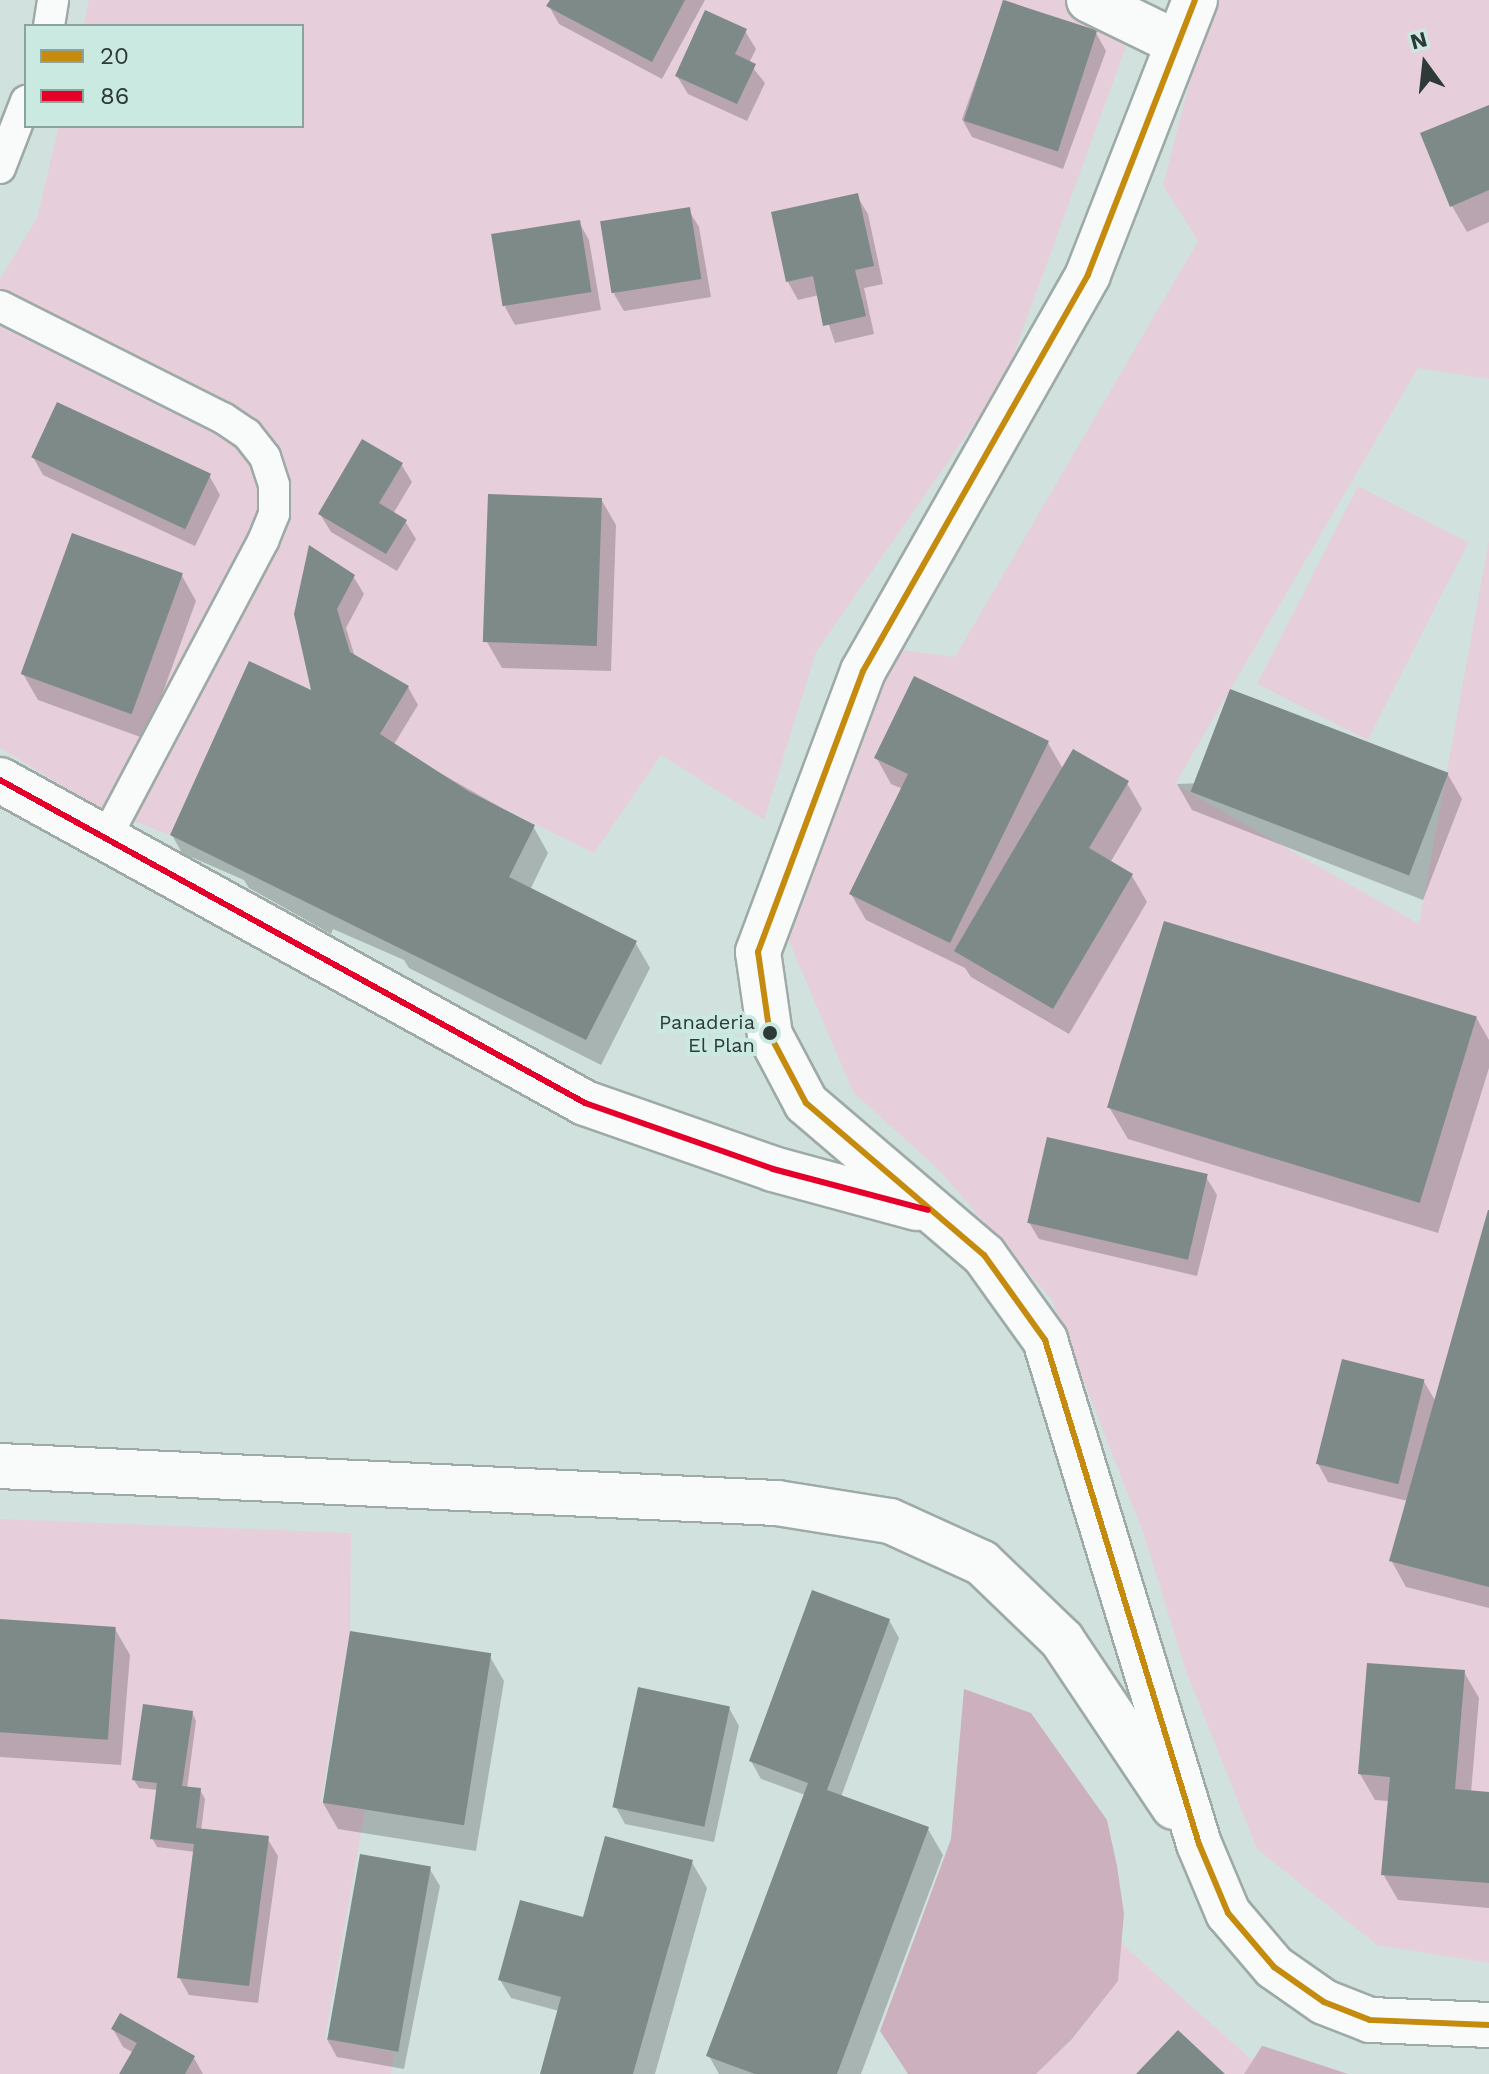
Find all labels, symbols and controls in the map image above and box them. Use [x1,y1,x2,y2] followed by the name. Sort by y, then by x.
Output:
[24,24,304,128] legend
[1385,24,1465,104] north arrow
[1408,26,1430,55] text: N
[100,42,129,70] text: 20
[100,82,129,110] text: 86
[659,1010,755,1057] place label: Panaderia El Plan
[762,1025,778,1041] marker: Panaderia El Plan

